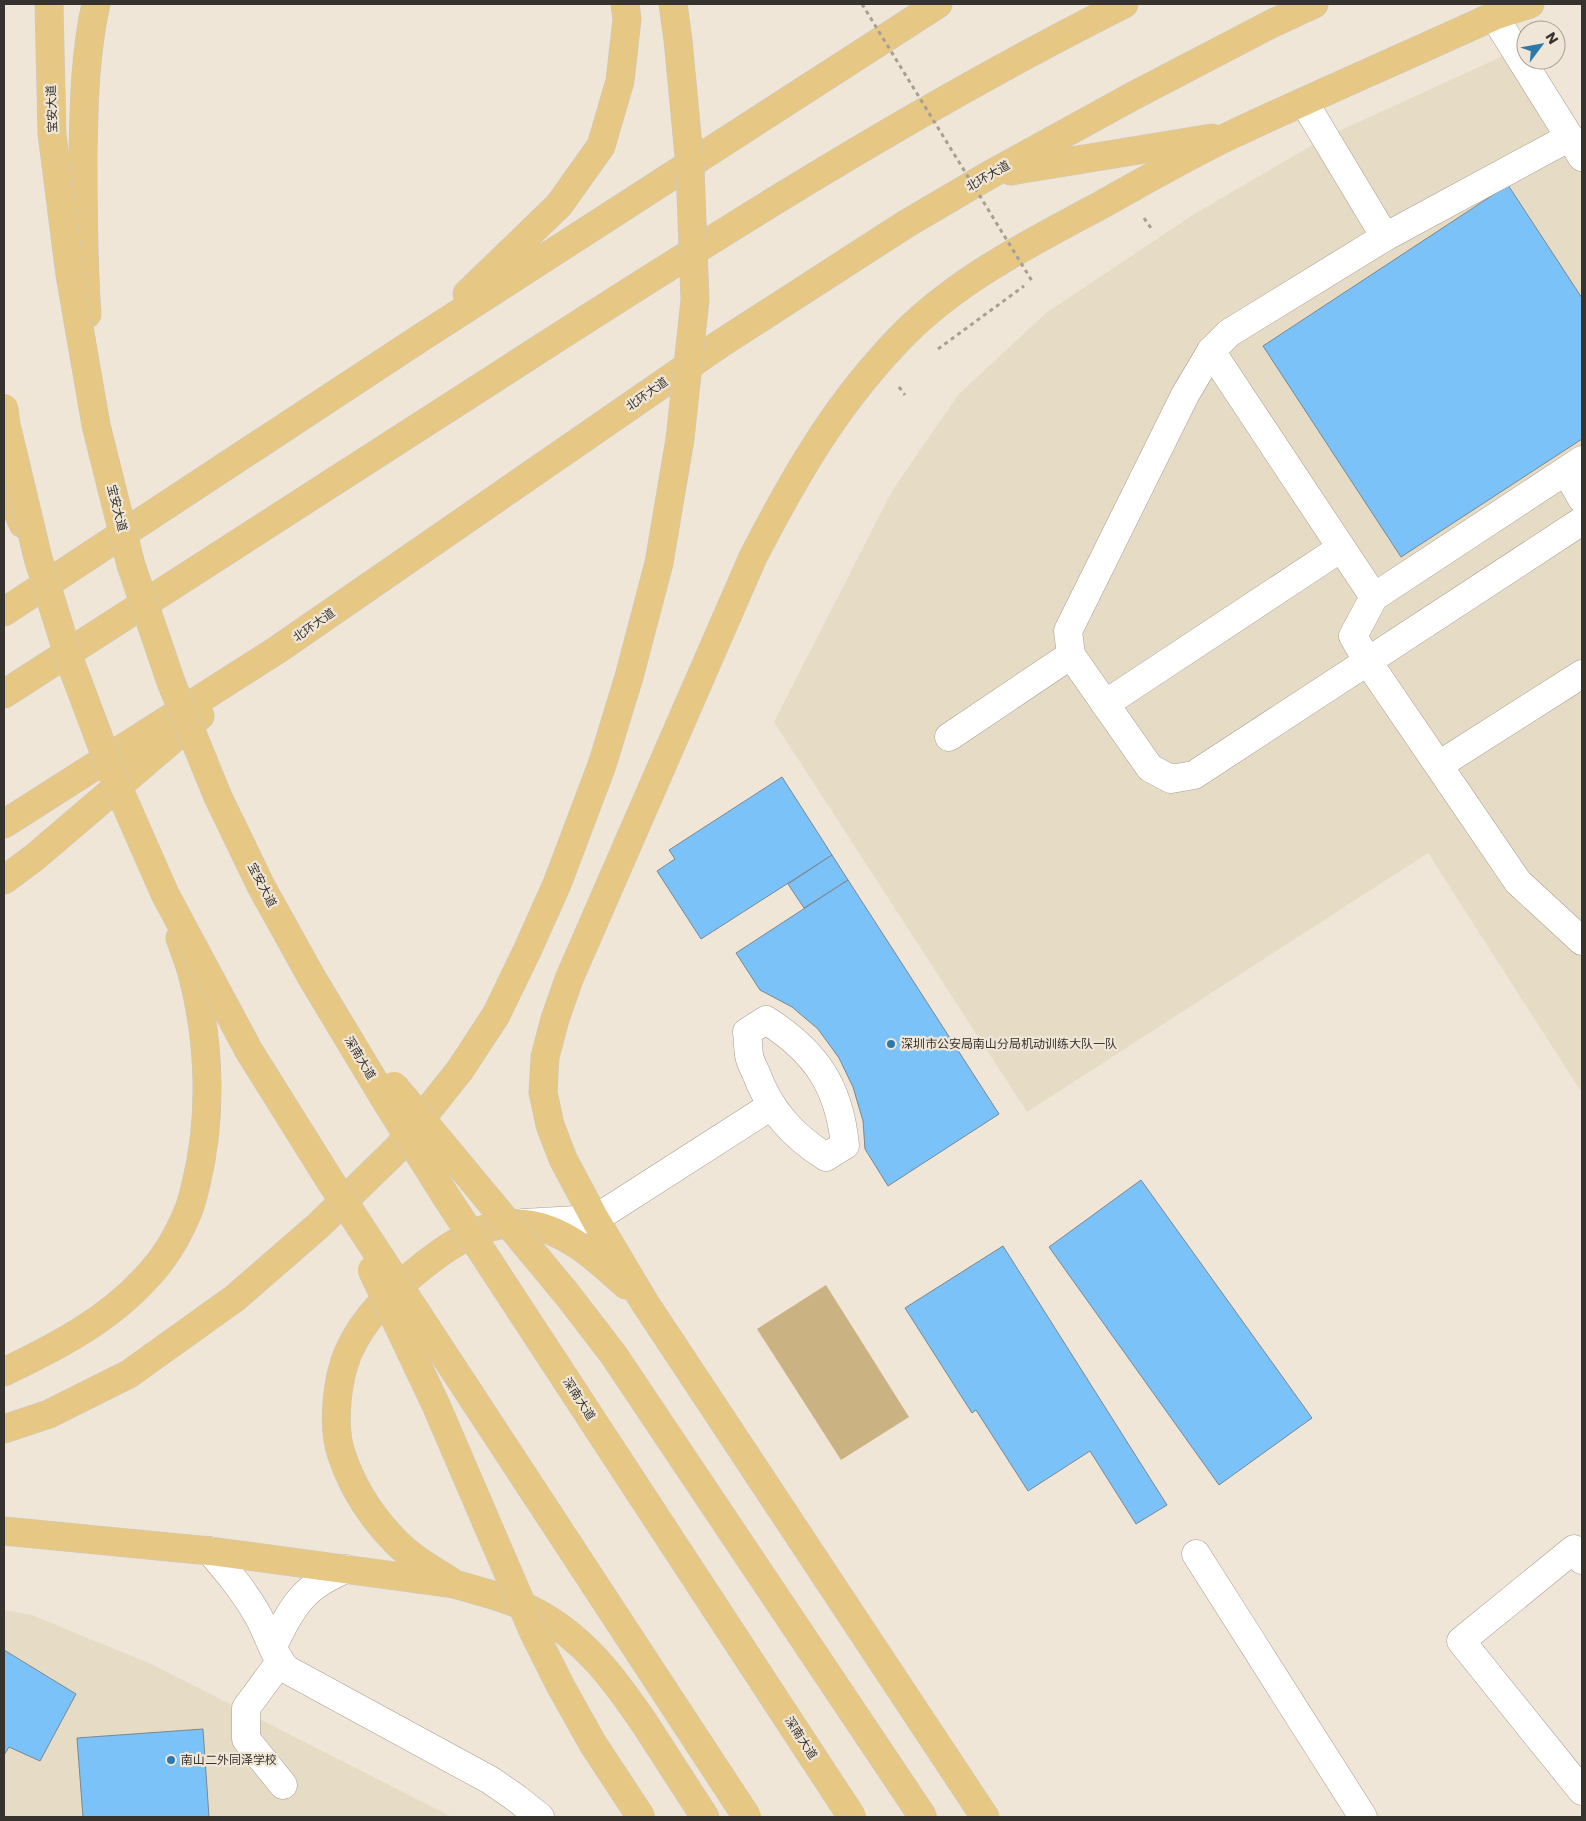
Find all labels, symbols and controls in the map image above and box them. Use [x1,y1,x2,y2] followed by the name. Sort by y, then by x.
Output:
[1516,20,1566,70] north arrow
[1541,28,1563,48] text: N
[42,85,61,133] street label: 宝安大道
[963,156,1013,195] street label: 北环大道
[622,373,671,414] street label: 北环大道
[103,483,132,533] street label: 宝安大道
[289,604,338,645] street label: 北环大道
[244,860,281,910] street label: 宝安大道
[341,1033,380,1083] street label: 深南大道
[901,1035,1117,1052] place label: 深圳市公安局南山分局机动训练大队一队
[885,1038,897,1050] marker: 深圳市公安局南山分局机动训练大队一队
[559,1374,600,1423] street label: 深南大道
[781,1713,822,1762] street label: 深南大道
[181,1751,277,1768] place label: 南山二外同泽学校
[165,1754,177,1766] marker: 南山二外同泽学校

